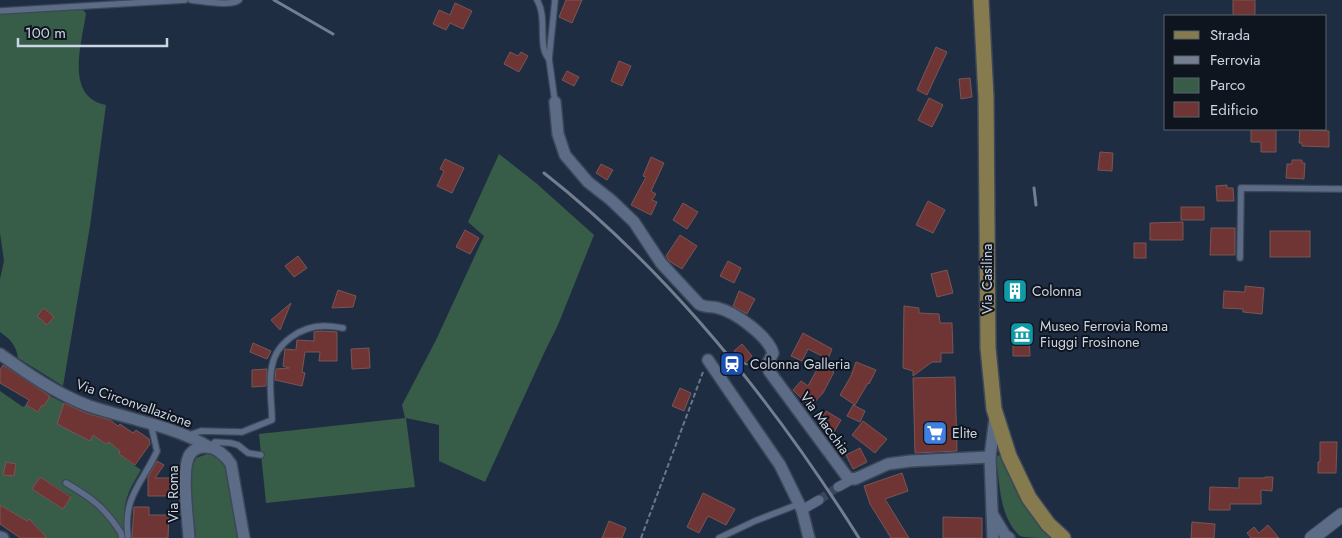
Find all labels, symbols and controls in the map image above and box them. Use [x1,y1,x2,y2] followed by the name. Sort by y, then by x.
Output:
[18,15,166,47] scale bar
[1164,15,1327,130] legend
[25,22,66,44] text: 100 m
[1210,24,1250,46] text: Strada
[1210,49,1261,71] text: Ferrovia
[1210,74,1245,96] text: Parco
[1210,99,1258,121] text: Edificio
[977,244,997,314] street label: Via Casilina
[1002,278,1028,304] building icon: Colonna
[1032,281,1082,301] place label: Colonna
[1040,316,1168,352] place label: Museo Ferrovia Roma Fiuggi Frosinone
[1009,321,1035,347] museum icon: Museo Ferrovia Roma Fiuggi Frosinone
[719,351,745,377] station icon: Colonna Galleria
[750,354,850,374] place label: Colonna Galleria
[73,374,195,432] street label: Via Circonvallazione
[795,388,855,458] street label: Via Macchia
[922,420,948,446] supermarket icon: Elite
[952,423,977,443] place label: Elite
[163,466,183,522] street label: Via Roma

